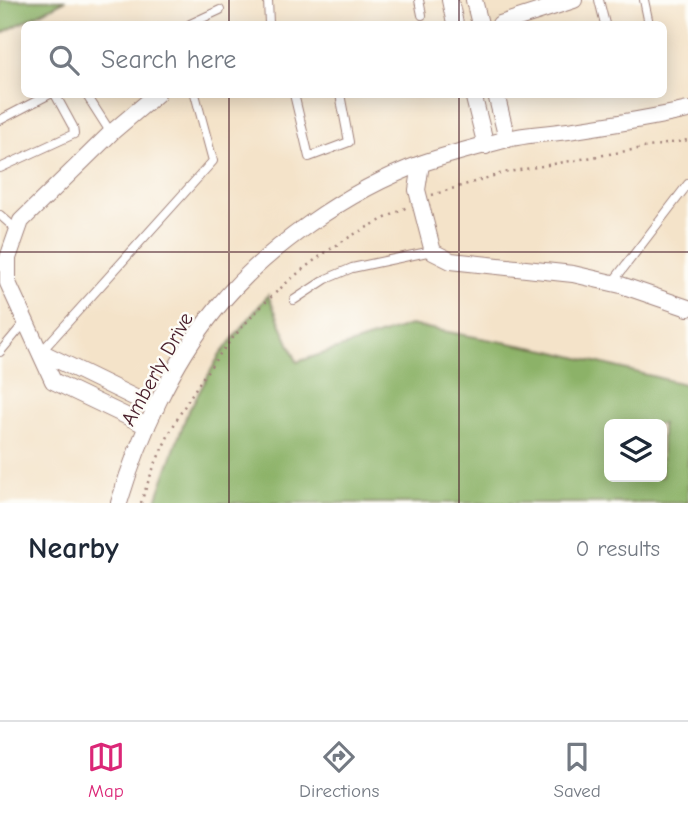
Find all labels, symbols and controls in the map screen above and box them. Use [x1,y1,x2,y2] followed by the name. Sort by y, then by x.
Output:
[21,21,667,98] search box
[45,41,83,79] icon: search
[101,45,236,75] text: Search here
[116,308,198,430] street label: Amberly Drive
[604,419,667,482] map controls
[604,419,667,482] button: layers
[28,531,119,566] text: Nearby
[576,535,660,562] text: 0 results
[87,738,125,802] tab: Map
[299,738,379,802] tab: Directions
[554,738,601,802] tab: Saved

